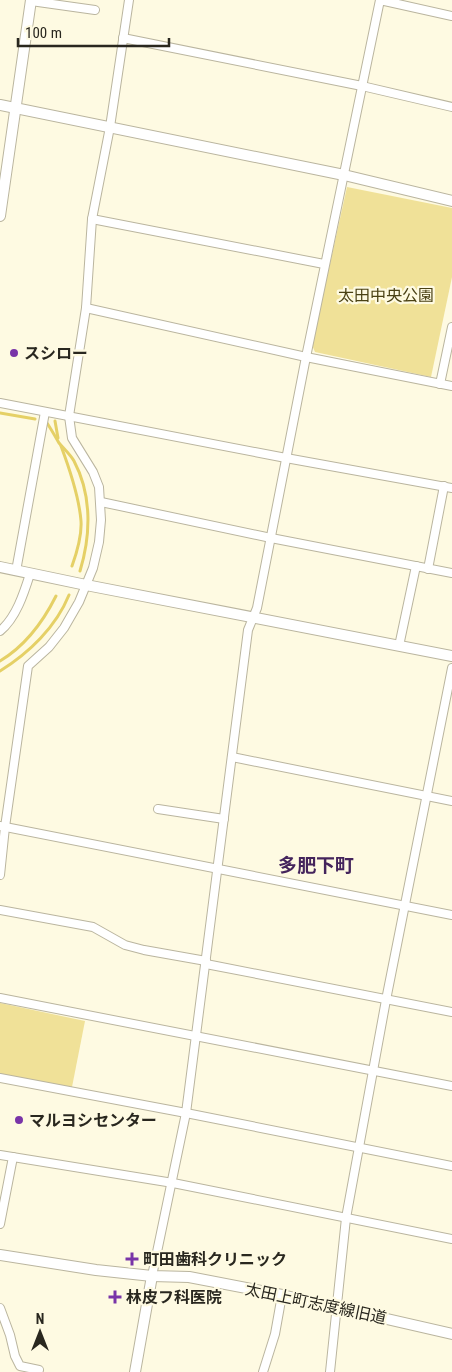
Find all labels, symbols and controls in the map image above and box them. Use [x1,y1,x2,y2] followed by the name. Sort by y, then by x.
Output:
[18,15,169,47] scale bar
[25,24,62,42] text: 100 m
[338,286,434,305] park label: 太田中央公園
[24,344,88,363] place label: スシロー
[8,347,20,359] marker: スシロー
[278,854,354,877] district label: 多肥下町
[29,1111,157,1130] place label: マルヨシセンター
[13,1114,25,1126] marker: マルヨシセンター
[143,1250,287,1269] place label: 町田歯科クリニック
[125,1252,139,1266] marker: 町田歯科クリニック
[243,1279,388,1328] street label: 太田上町志度線旧道
[126,1288,222,1307] place label: 林皮フ科医院
[108,1290,122,1304] marker: 林皮フ科医院
[15,1307,65,1357] north arrow
[36,1311,44,1327] text: N

